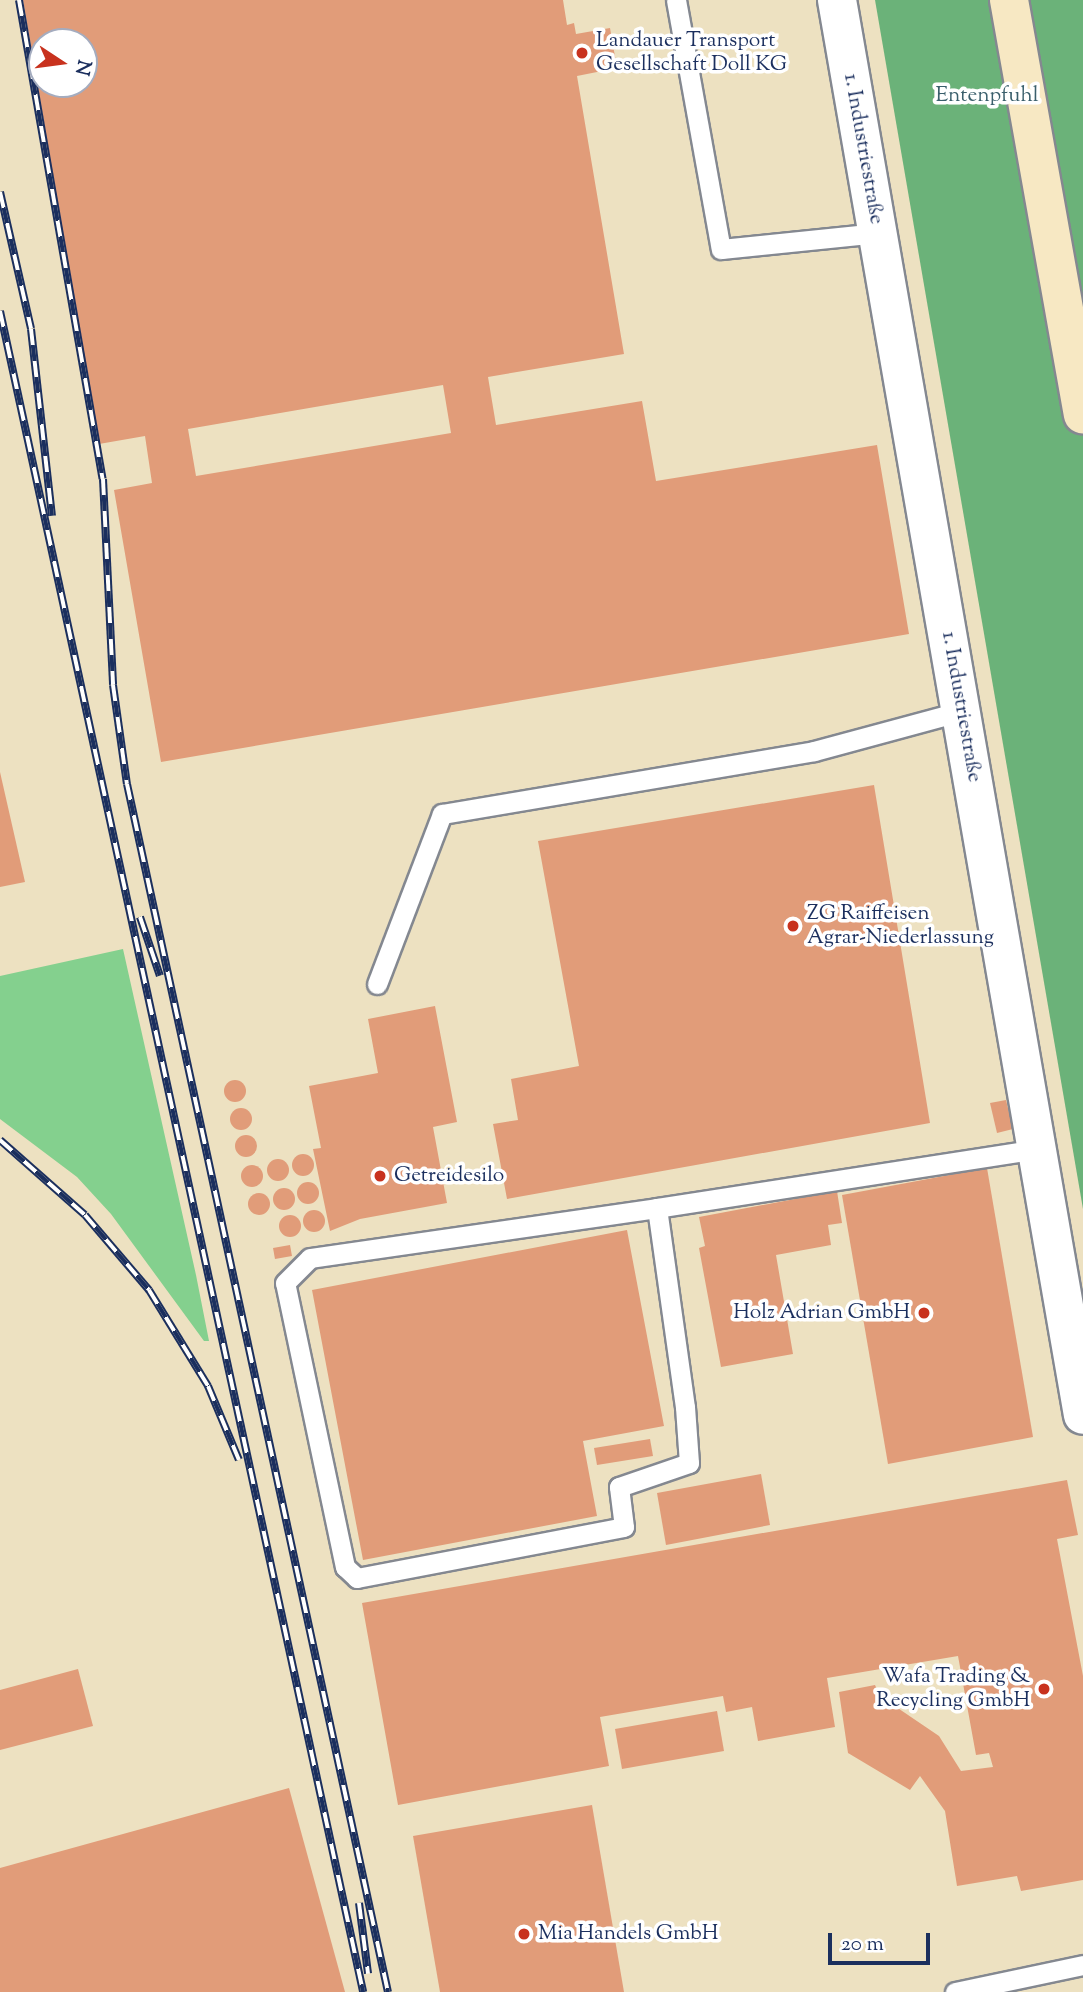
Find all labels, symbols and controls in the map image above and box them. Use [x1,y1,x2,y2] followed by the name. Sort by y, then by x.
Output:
[28,28,98,98] north arrow
[596,28,787,78] place label: Landauer Transport Gesellschaft Doll KG
[574,45,590,61] marker: Landauer Transport Gesellschaft Doll KG
[67,57,97,78] text: N
[837,72,889,226] street label: 1. Industriestraße
[935,83,1039,109] park label: Entenpfuhl
[935,630,987,784] street label: 1. Industriestraße
[807,901,994,951] place label: ZG Raiffeisen Agrar-Niederlassung
[785,918,801,934] marker: ZG Raiffeisen Agrar-Niederlassung
[394,1163,504,1189] place label: Getreidesilo
[372,1168,388,1184] marker: Getreidesilo
[733,1300,910,1326] place label: Holz Adrian GmbH
[916,1305,932,1321] marker: Holz Adrian GmbH
[876,1664,1030,1714] place label: Wafa Trading & Recycling GmbH
[1036,1681,1052,1697] marker: Wafa Trading & Recycling GmbH
[831,1918,932,1962] scale bar
[538,1921,718,1947] place label: Mia Handels GmbH
[516,1926,532,1942] marker: Mia Handels GmbH
[841,1930,884,1960] text: 20 m

